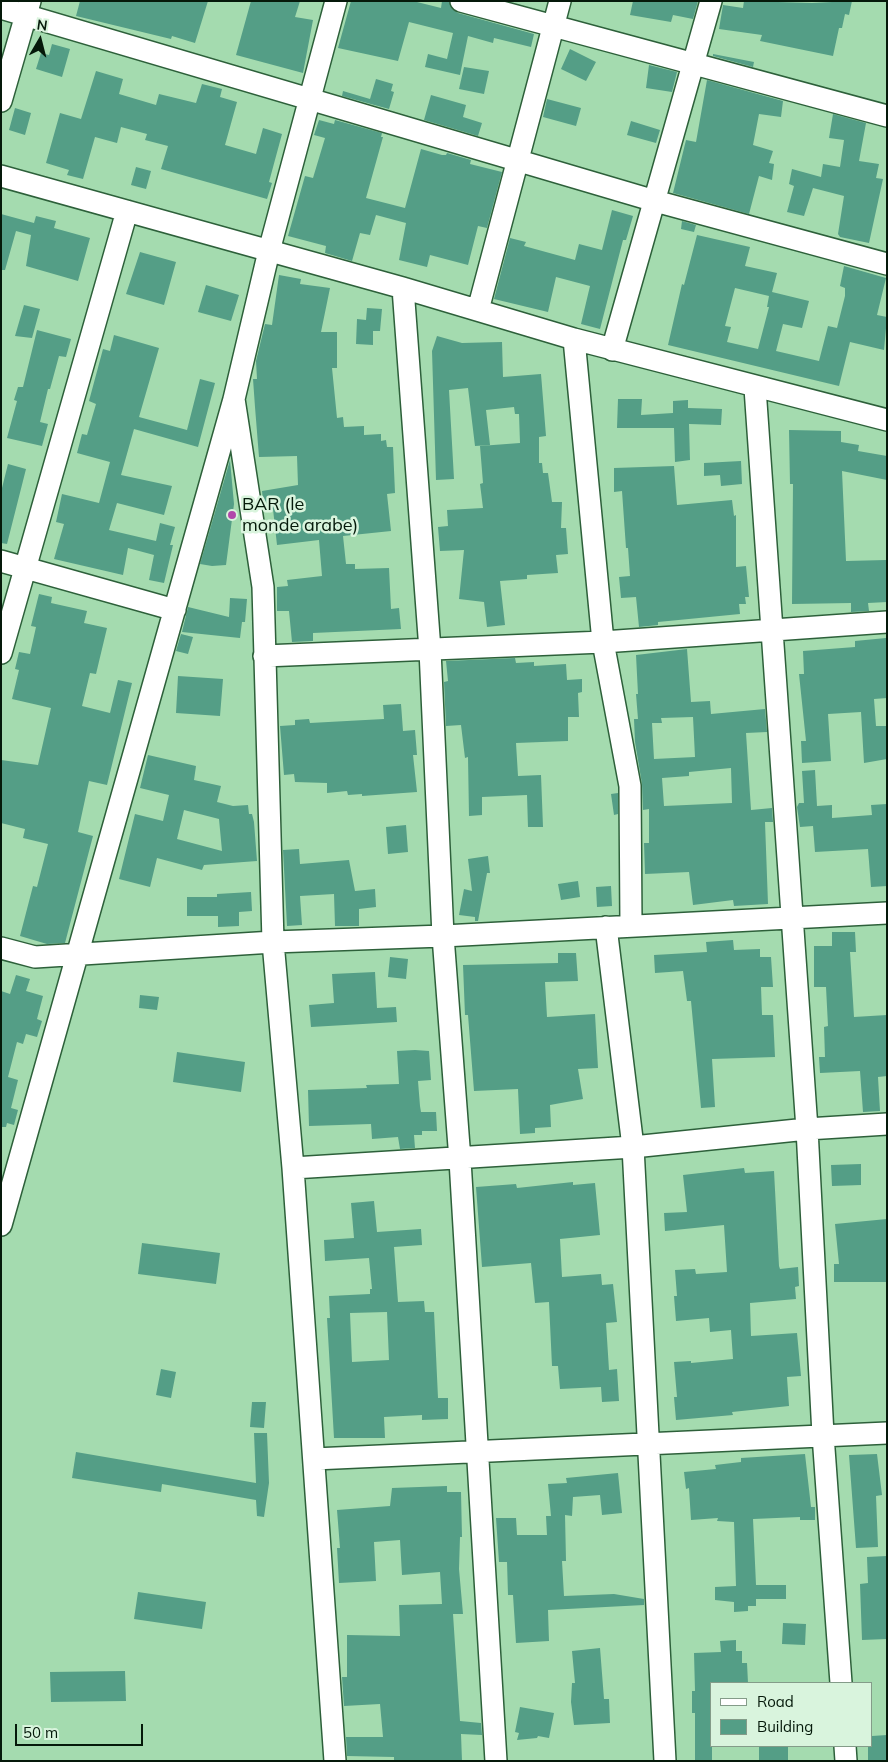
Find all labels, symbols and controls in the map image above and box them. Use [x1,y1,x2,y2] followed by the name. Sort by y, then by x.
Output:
[15,15,65,65] north arrow
[36,15,49,35] text: N
[242,494,358,536] place label: BAR (le monde arabe)
[226,509,238,521] marker: BAR (le monde arabe)
[710,1682,873,1747] legend
[757,1692,794,1711] text: Road
[18,1714,145,1746] scale bar
[757,1717,813,1736] text: Building
[23,1723,58,1742] text: 50 m

